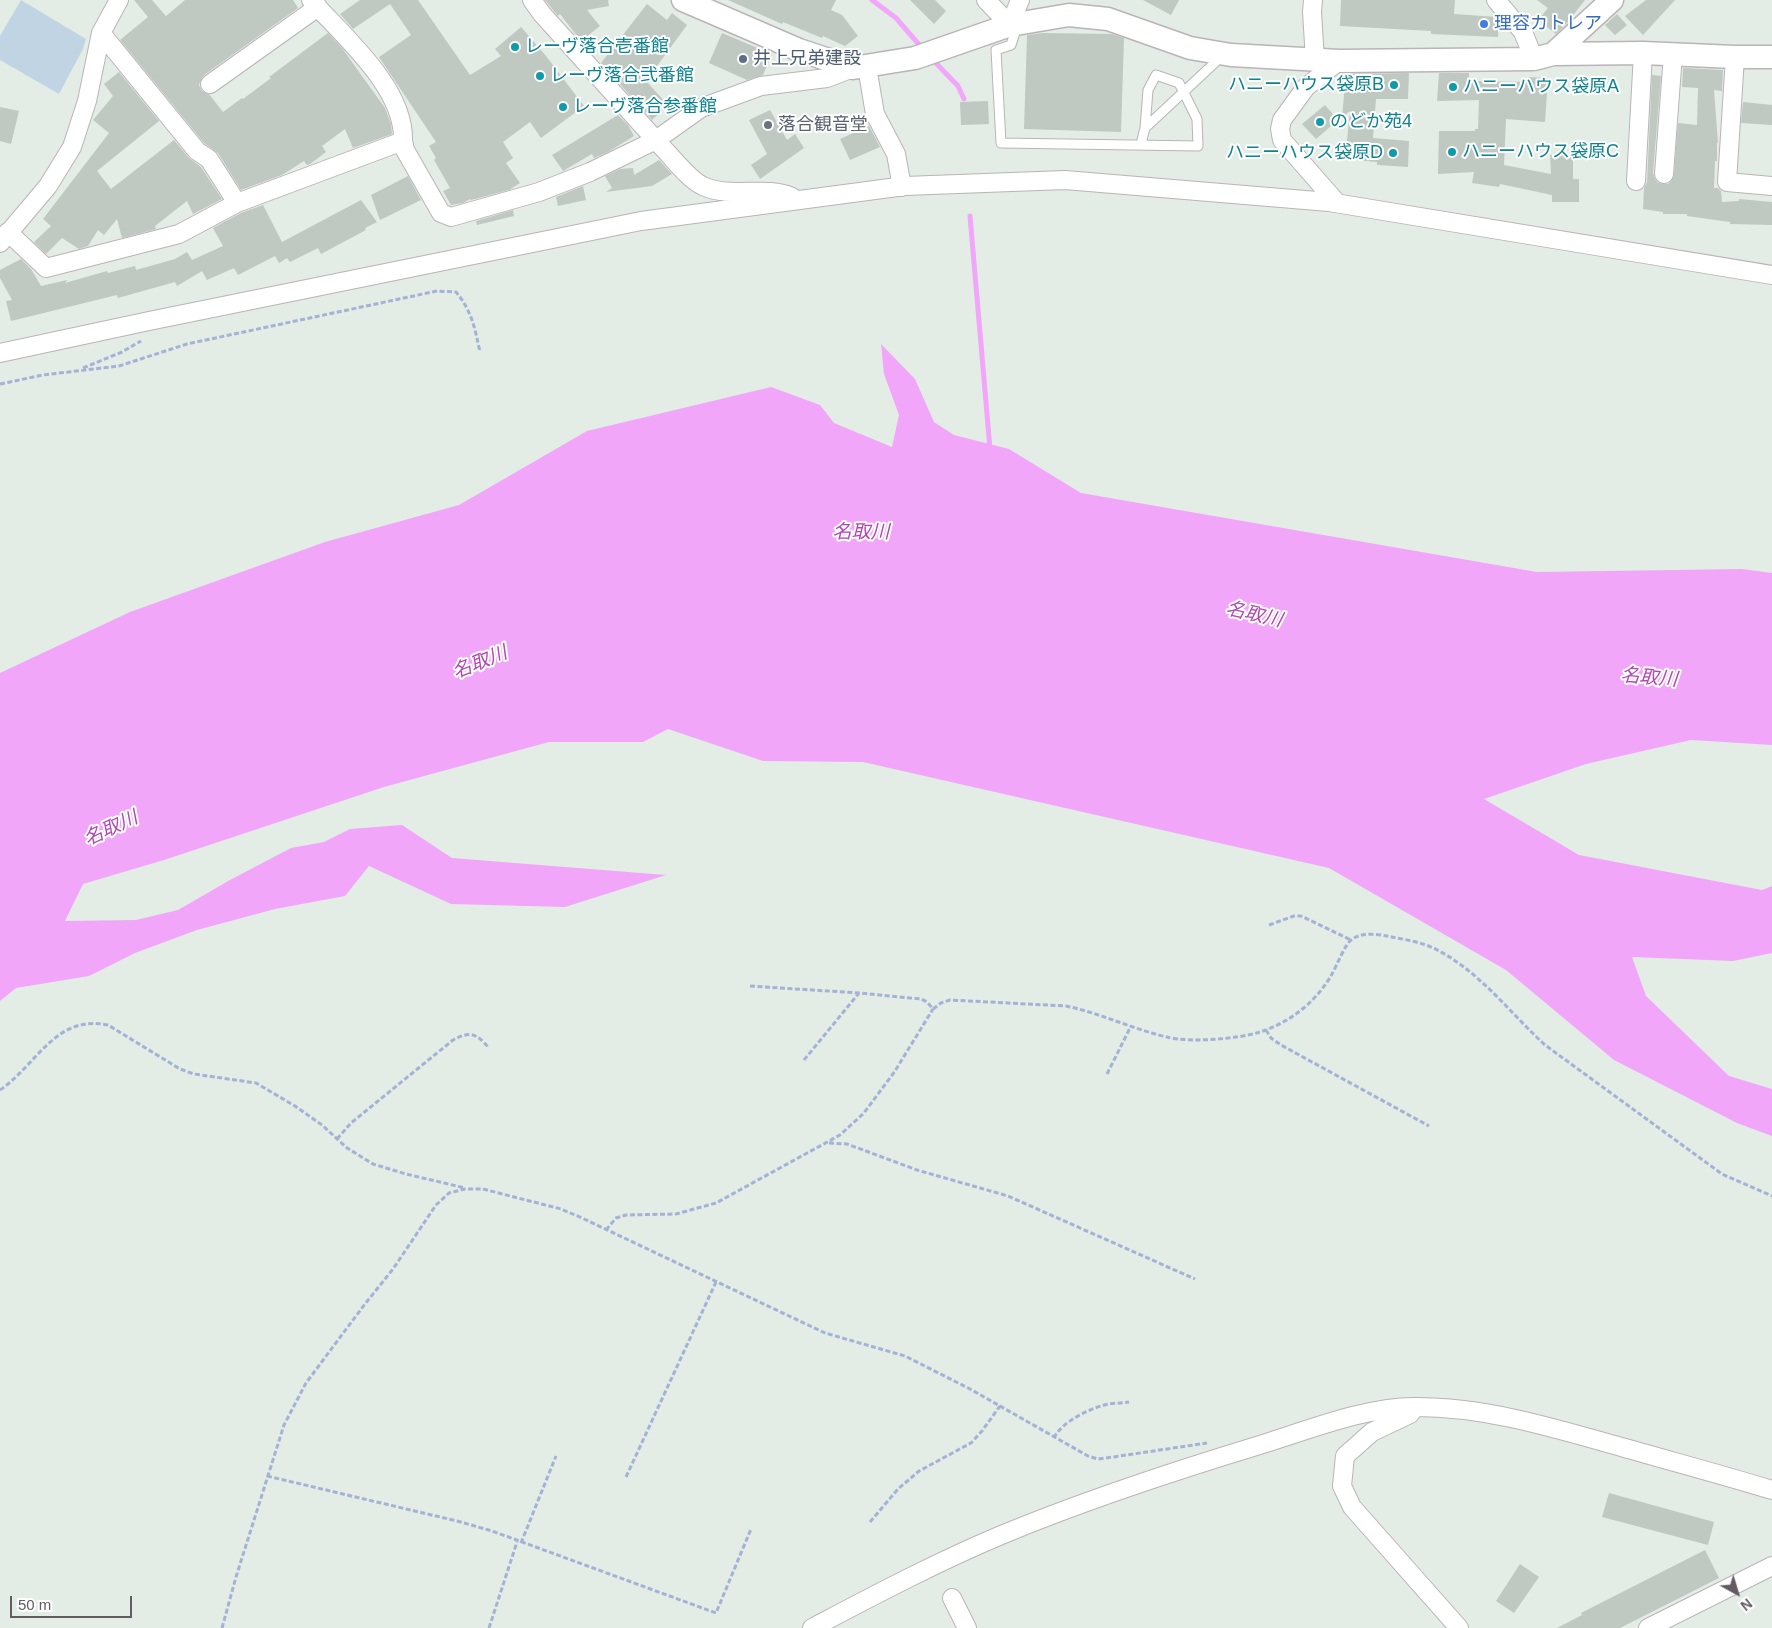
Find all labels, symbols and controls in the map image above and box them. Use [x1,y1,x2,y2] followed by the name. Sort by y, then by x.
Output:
[1494,13,1602,35] place label: 理容カトレア
[1478,18,1490,30] marker: 理容カトレア
[525,36,669,58] place label: レーヴ落合壱番館
[509,41,521,53] marker: レーヴ落合壱番館
[753,48,861,70] place label: 井上兄弟建設
[737,53,749,65] marker: 井上兄弟建設
[550,65,694,87] place label: レーヴ落合弐番館
[534,70,546,82] marker: レーヴ落合弐番館
[1228,74,1384,96] place label: ハニーハウス袋原B
[1463,76,1619,98] place label: ハニーハウス袋原A
[1388,79,1400,91] marker: ハニーハウス袋原B
[1447,81,1459,93] marker: ハニーハウス袋原A
[573,96,717,118] place label: レーヴ落合参番館
[557,101,569,113] marker: レーヴ落合参番館
[1330,111,1412,133] place label: のどか苑4
[778,114,868,136] place label: 落合観音堂
[1314,116,1326,128] marker: のどか苑4
[762,119,774,131] marker: 落合観音堂
[1462,141,1619,163] place label: ハニーハウス袋原C
[1226,142,1383,164] place label: ハニーハウス袋原D
[1446,146,1458,158] marker: ハニーハウス袋原C
[1387,147,1399,159] marker: ハニーハウス袋原D
[833,522,889,544] water label: 名取川
[1224,597,1284,633] water label: 名取川
[449,642,511,684] water label: 名取川
[1620,664,1678,692] water label: 名取川
[80,807,142,851] water label: 名取川
[1712,1568,1762,1618] north arrow
[12,1586,135,1618] scale bar
[1737,1595,1755,1614] text: N
[18,1596,51,1613] text: 50 m

